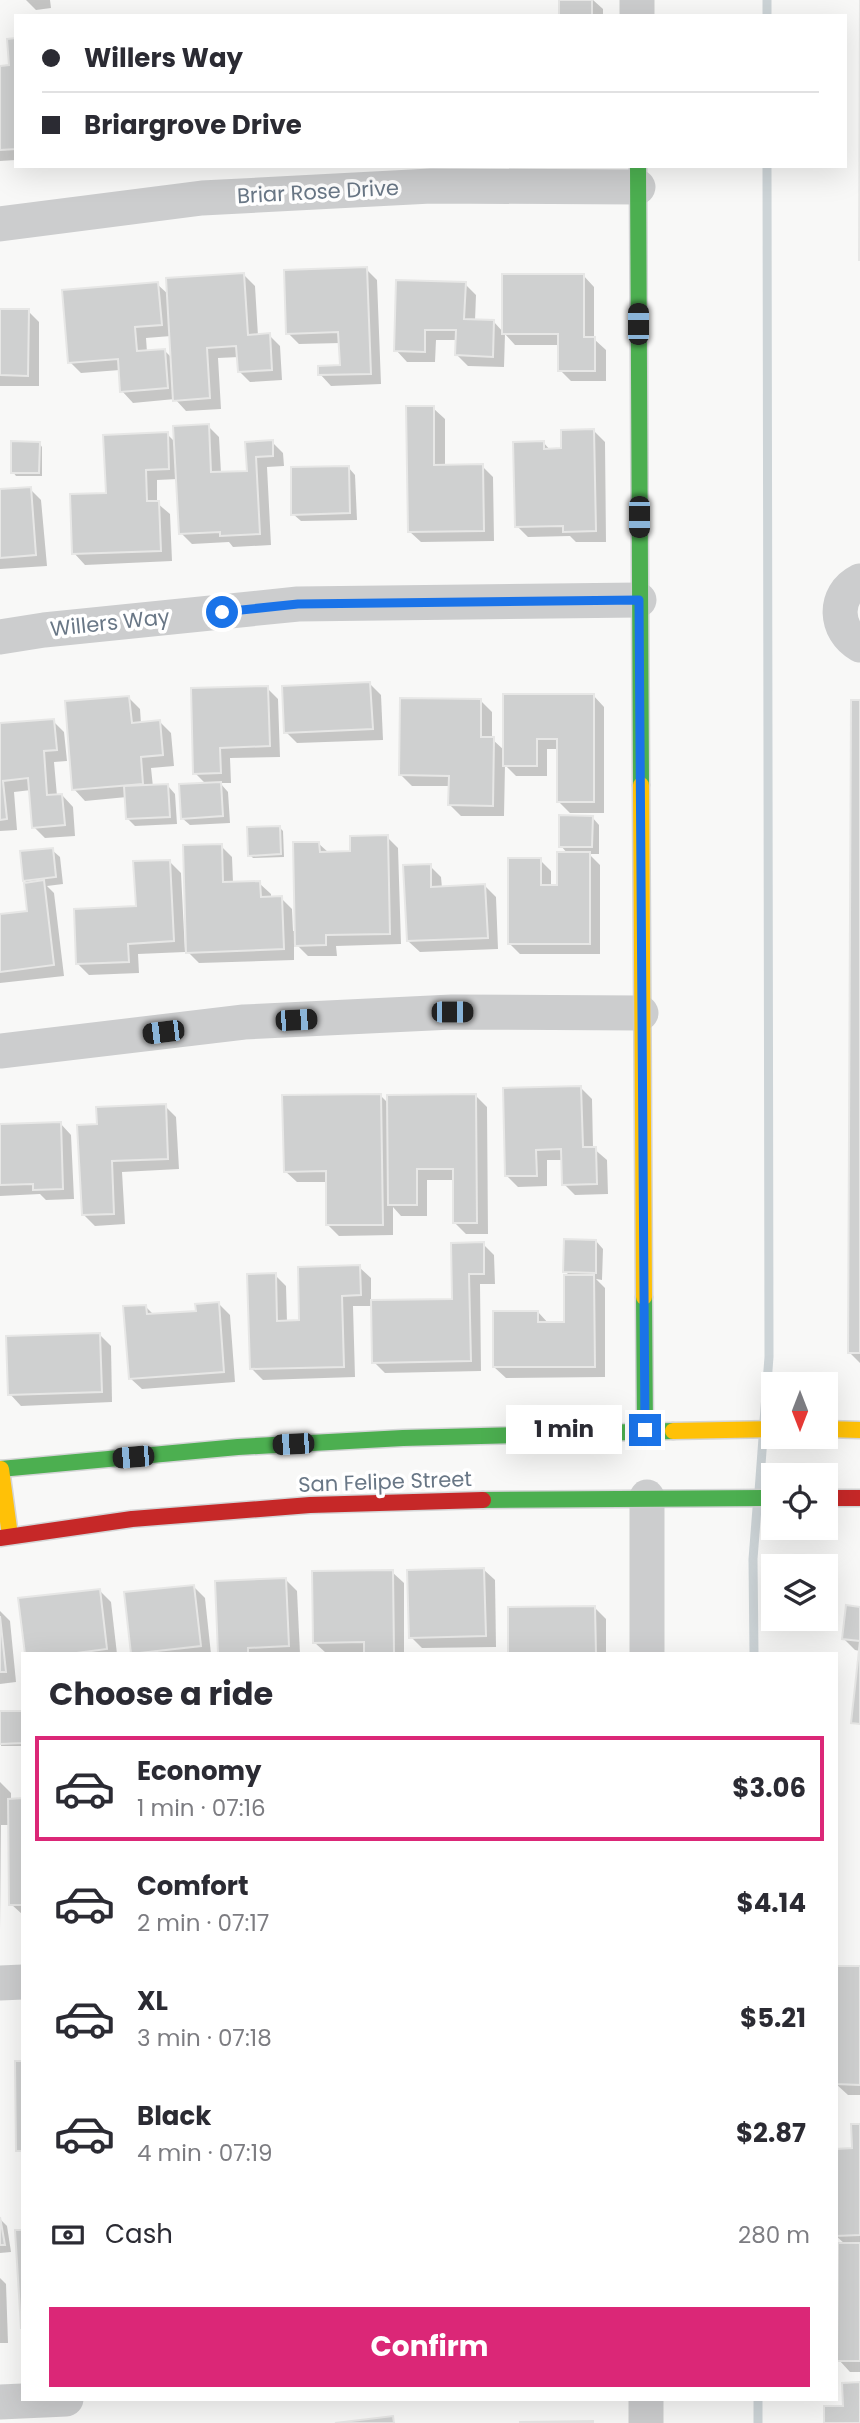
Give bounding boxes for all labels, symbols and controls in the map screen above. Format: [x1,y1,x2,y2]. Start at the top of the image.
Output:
text: Willers Way [84,40,243,76]
text: Briargrove Drive [84,107,302,143]
street label: Briar Rose Drive [236,173,400,210]
car [628,303,649,345]
car [629,496,650,538]
route start [206,596,238,628]
street label: Willers Way [49,602,171,643]
car [432,1002,474,1023]
car [275,1008,318,1032]
car [141,1019,186,1045]
north arrow [761,1372,838,1449]
map controls [761,1372,838,1631]
callout: 1 min [505,1406,620,1454]
text: 1 min [534,1413,594,1445]
route end [629,1414,661,1446]
car [272,1432,315,1456]
car [112,1445,155,1469]
button: locate [761,1463,838,1540]
street label: San Felipe Street [298,1464,472,1499]
button: layers [761,1554,838,1631]
text: Choose a ride [49,1671,273,1716]
text: Economy [137,1753,261,1789]
icon: car [53,1757,116,1820]
text: $3.06 [732,1770,806,1806]
text: 1 min · 07:16 [137,1792,266,1824]
text: Comfort [137,1868,249,1904]
icon: car [53,1872,116,1935]
text: $4.14 [737,1885,806,1921]
text: 2 min · 07:17 [137,1907,269,1939]
text: XL [137,1983,168,2019]
icon: car [53,1987,116,2050]
text: $5.21 [740,2000,806,2036]
text: 3 min · 07:18 [137,2022,272,2054]
text: Black [137,2098,211,2134]
icon: car [53,2102,116,2165]
text: $2.87 [736,2115,806,2151]
text: 4 min · 07:19 [137,2137,273,2169]
icon: cash [49,2216,87,2254]
text: Cash [105,2216,173,2252]
text: 280 m [738,2219,810,2251]
button: Confirm [49,2307,810,2387]

